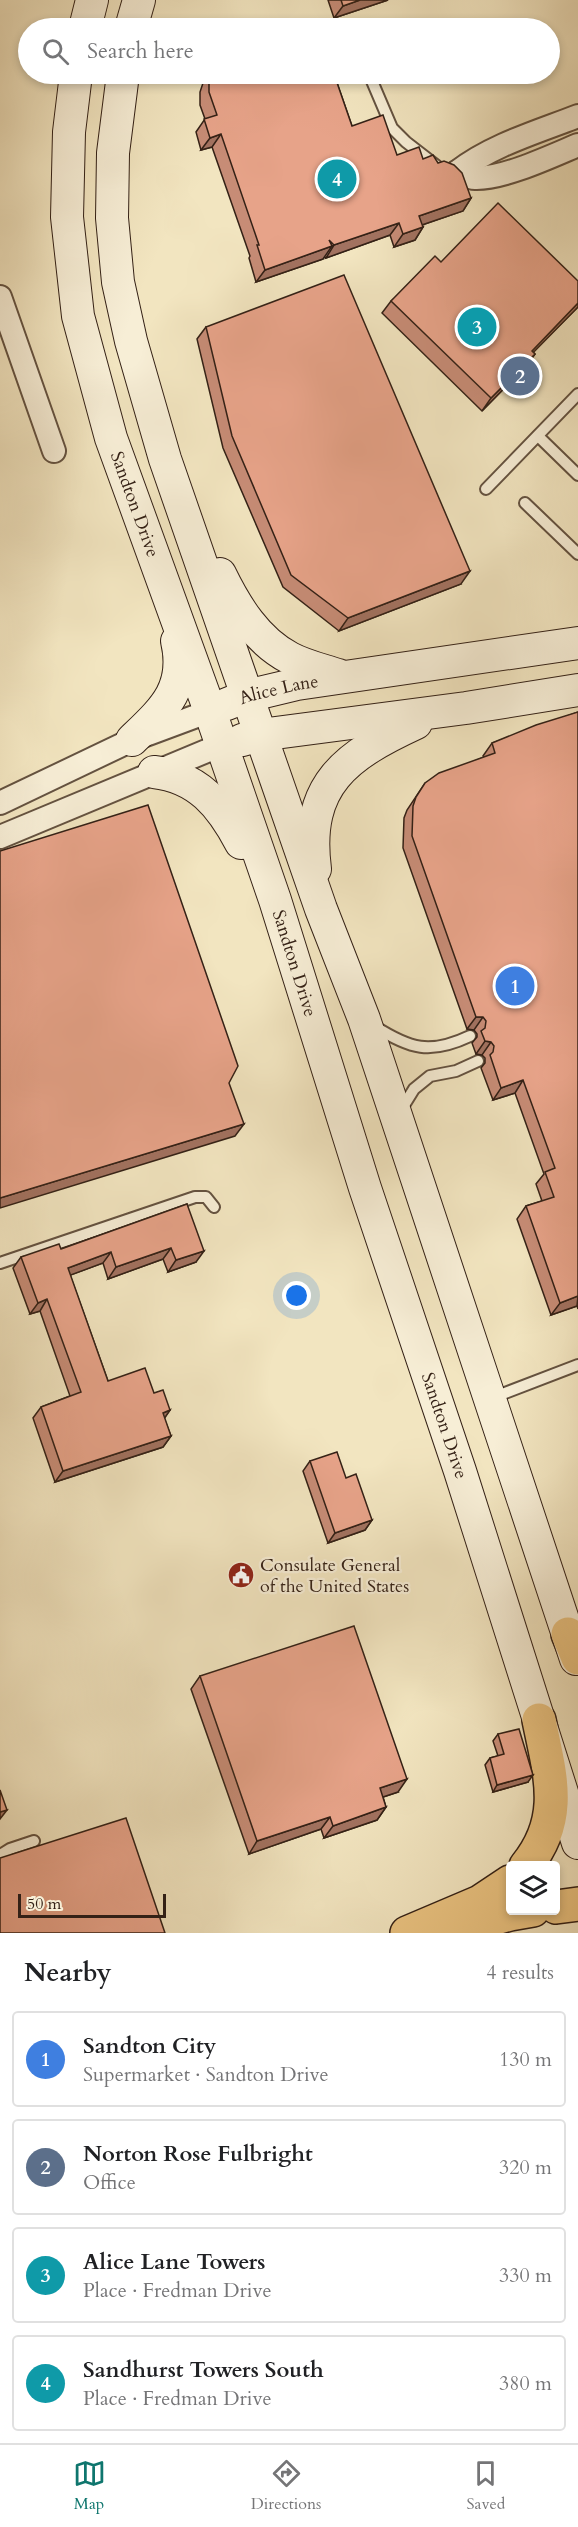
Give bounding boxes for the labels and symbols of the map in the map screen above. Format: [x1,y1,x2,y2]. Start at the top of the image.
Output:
pin: 4 [318,156,356,201]
pin: 3 [458,304,496,350]
pin: 2 [500,354,540,398]
street label: Sandton Drive [104,448,165,561]
street label: Alice Lane [235,669,320,711]
street label: Sandton Drive [266,907,323,1020]
pin: 1 [496,964,534,1008]
your location [282,1281,311,1310]
street label: Sandton Drive [415,1369,474,1482]
place label: Consulate General of the United States [260,1553,409,1599]
public building icon: Consulate General of the United States [226,1560,256,1590]
scale bar [18,1891,166,1918]

